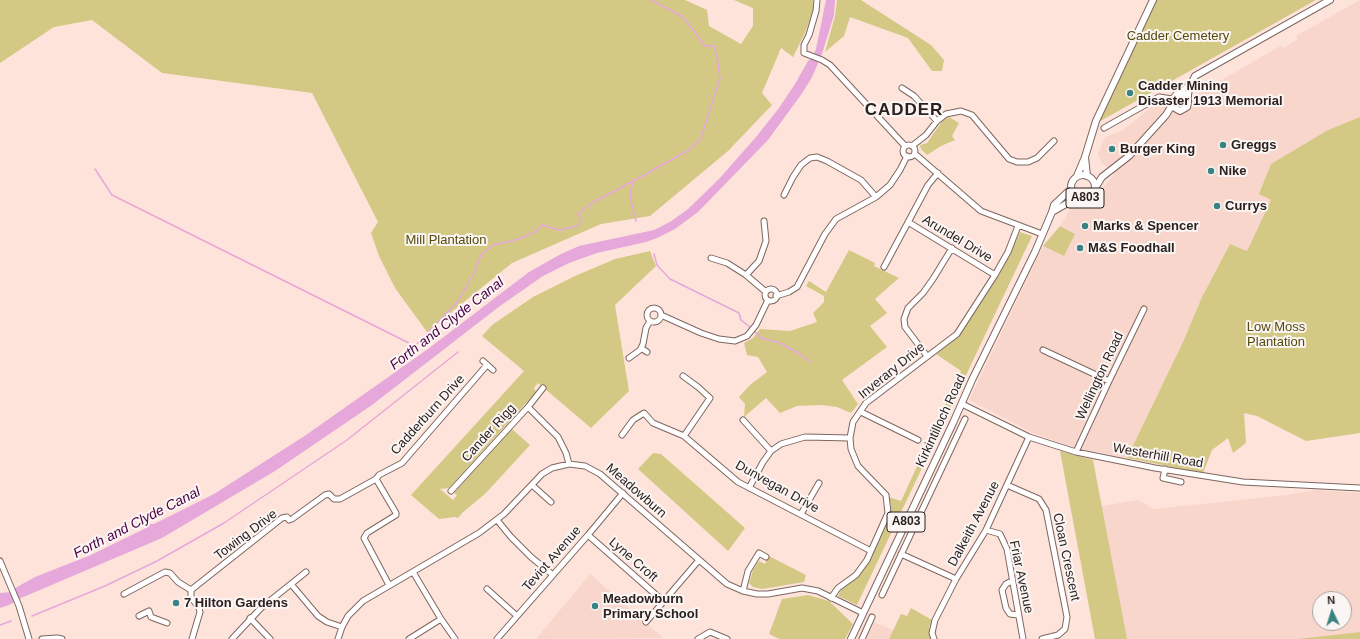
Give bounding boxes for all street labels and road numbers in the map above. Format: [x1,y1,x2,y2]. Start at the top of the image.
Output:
road number: A803 [1066,188,1104,208]
street label: Arundel Drive [919,212,995,266]
street label: Wellington Road [1073,330,1127,422]
street label: Inverary Drive [856,339,928,403]
street label: Cadderburn Drive [388,372,468,458]
street label: Kirkintilloch Road [913,372,969,470]
street label: Cander Rigg [459,401,519,465]
street label: Westerhill Road [1112,440,1204,472]
street label: Dunvegan Drive [732,458,822,516]
street label: Meadowburn [603,460,669,522]
street label: Dalkeith Avenue [945,479,1003,569]
street label: Towing Drive [212,506,280,564]
road number: A803 [887,512,925,532]
street label: Cloan Crescent [1049,512,1083,602]
street label: Teviot Avenue [519,523,585,595]
street label: Lyne Croft [605,535,661,585]
street label: Friar Avenue [1006,539,1036,615]

